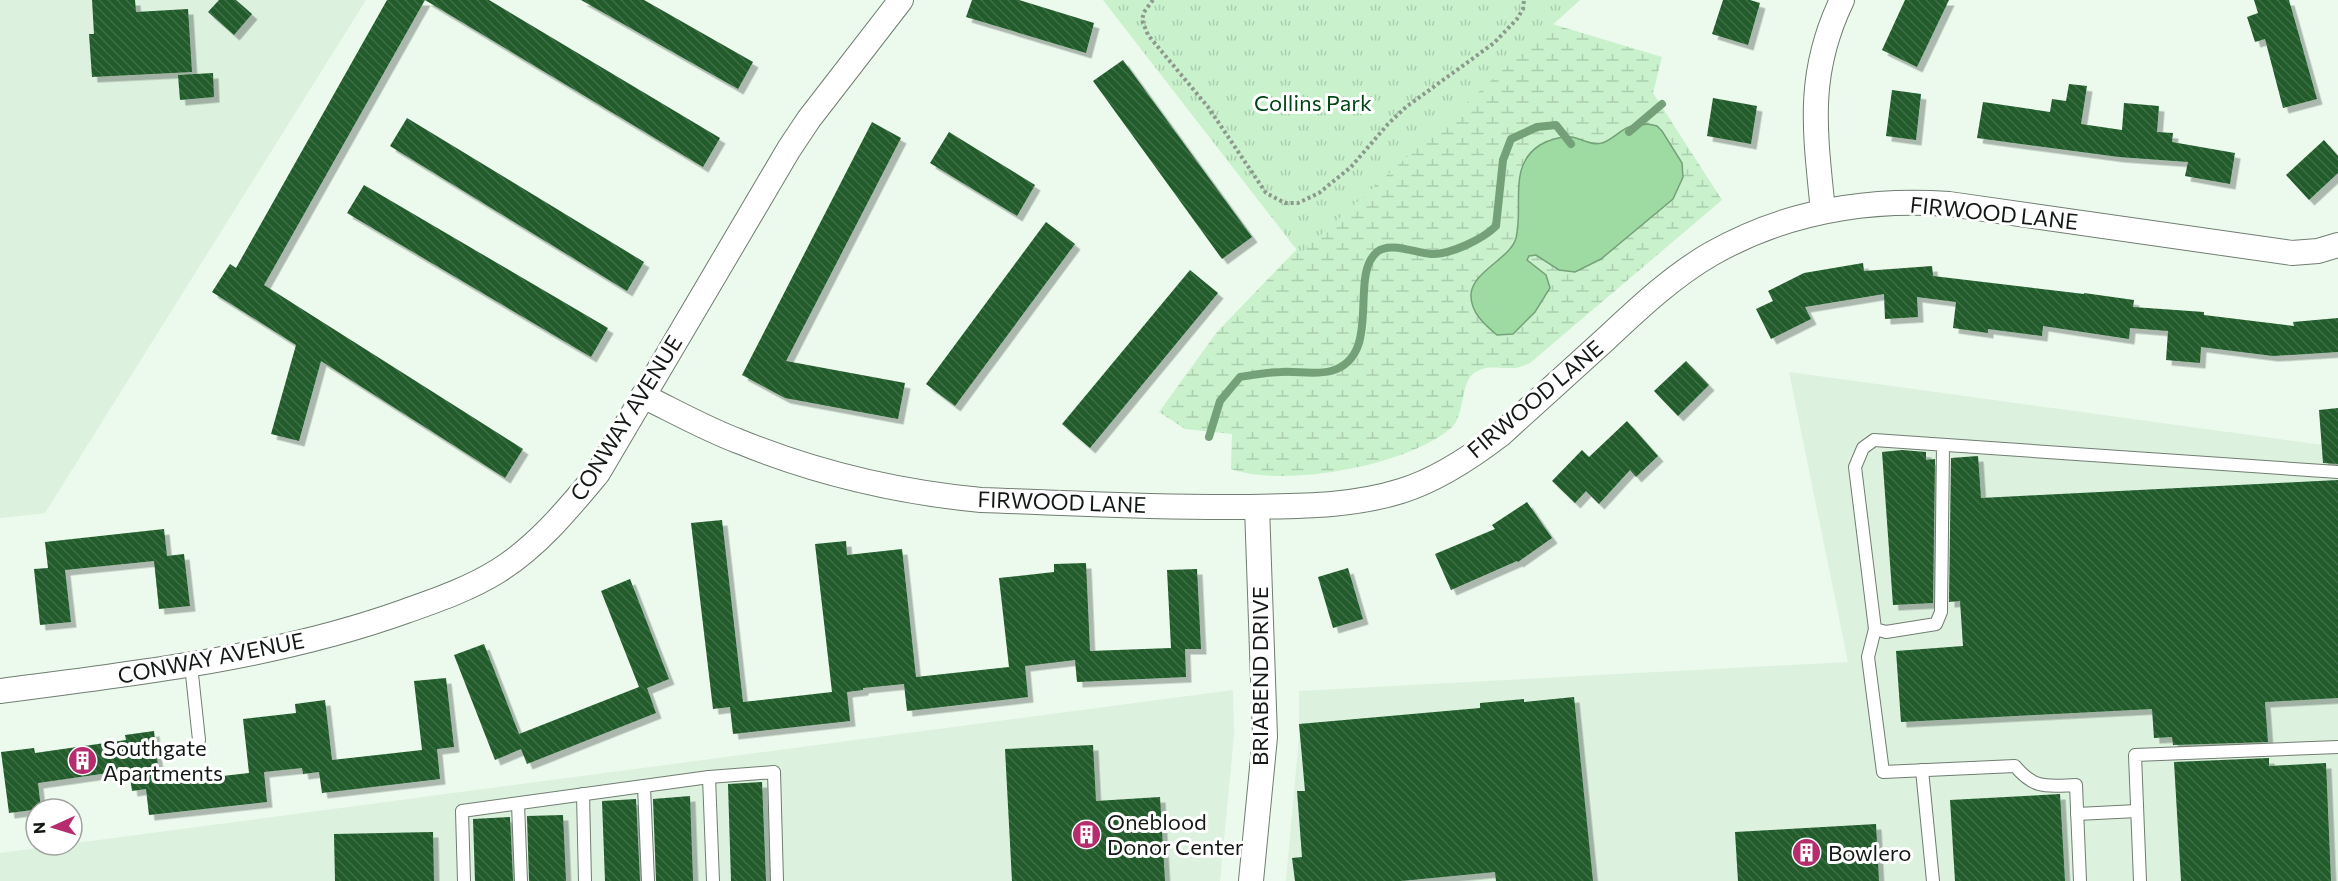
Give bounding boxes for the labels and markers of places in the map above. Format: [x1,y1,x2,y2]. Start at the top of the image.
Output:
place label: Southgate Apartments [103,734,223,786]
building icon: Southgate Apartments [66,745,98,777]
place label: Oneblood Donor Center [1107,808,1244,860]
building icon: Oneblood Donor Center [1070,819,1102,851]
building icon: Bowlero [1791,837,1823,869]
place label: Bowlero [1828,839,1911,866]

